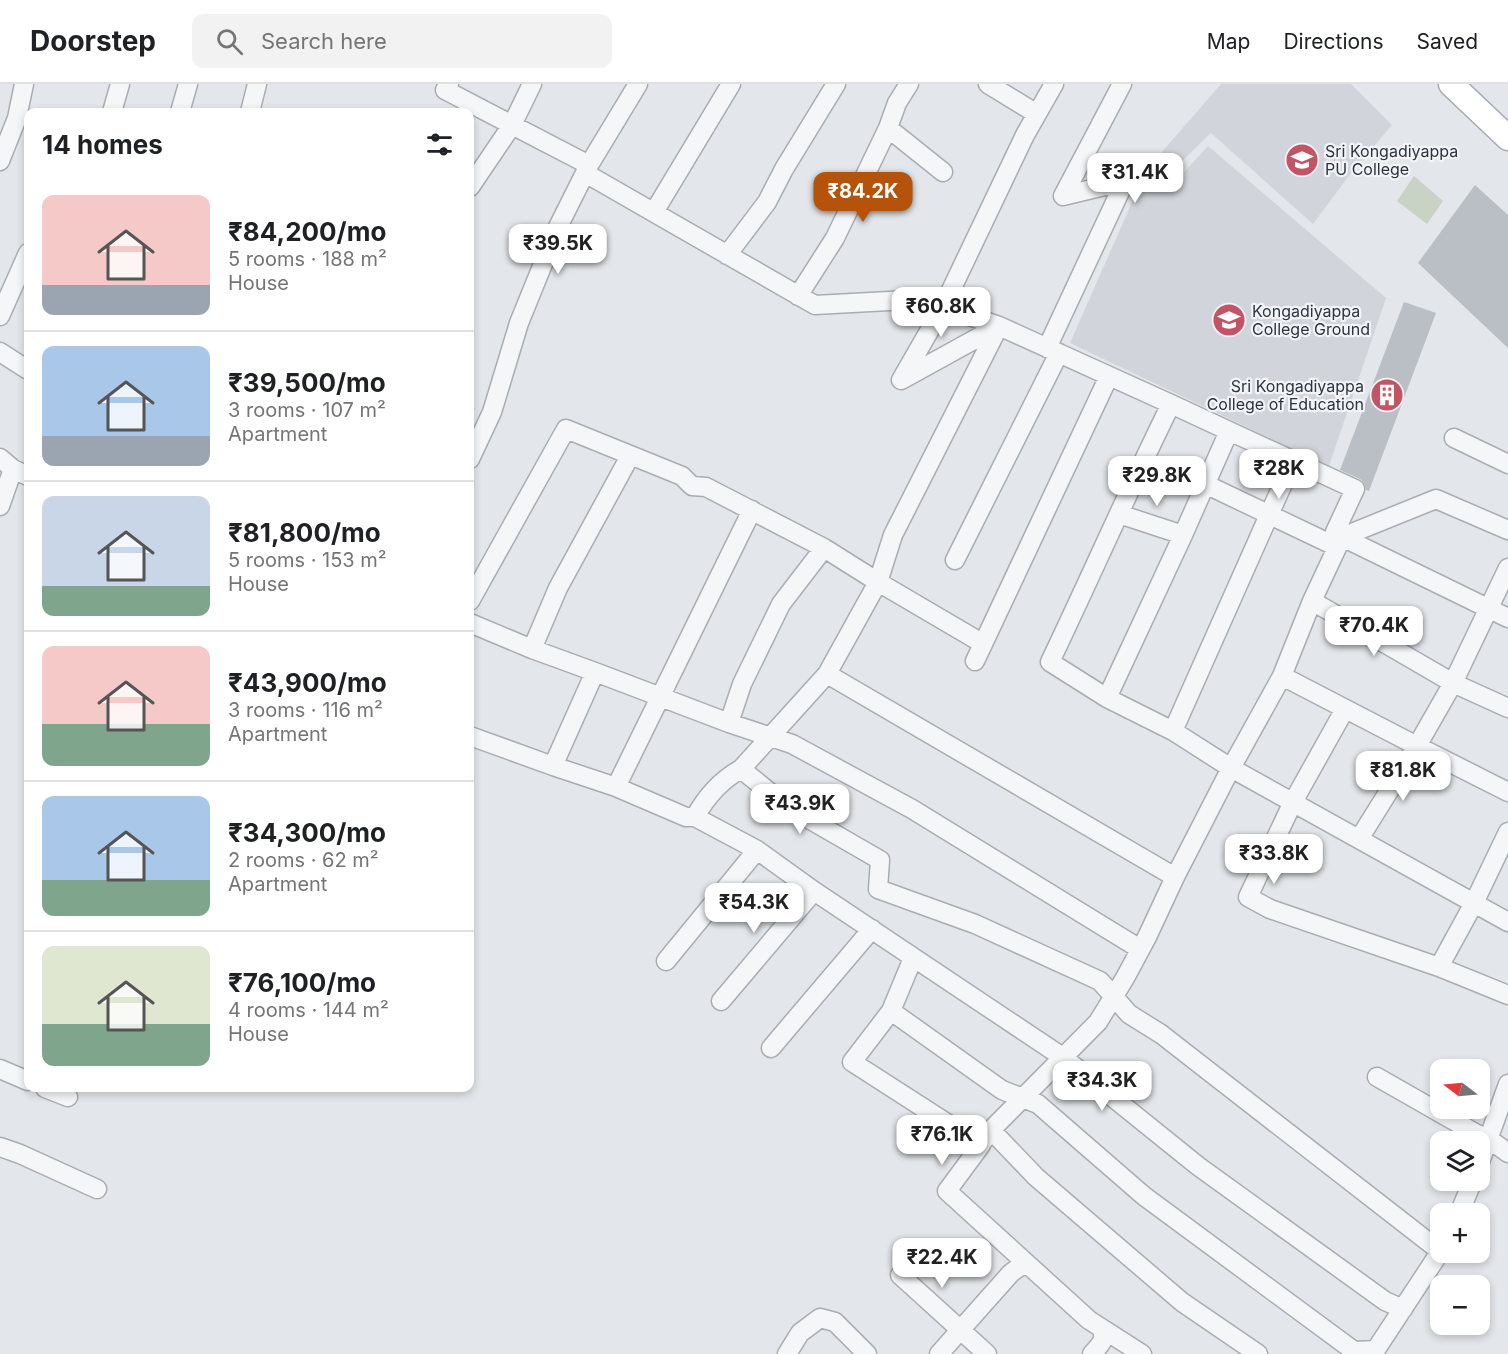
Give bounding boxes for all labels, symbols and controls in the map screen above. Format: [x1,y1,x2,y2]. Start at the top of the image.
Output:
search box [192,14,612,68]
text: Doorstep [30,24,156,58]
icon: search [213,25,246,58]
text: Search here [261,28,387,54]
text: Map [1207,29,1250,54]
text: Directions [1283,29,1384,54]
text: Saved [1417,29,1478,54]
icon: filters [423,128,456,161]
text: 14 homes [42,129,163,160]
place label: Sri Kongadiyappa PU College [1325,141,1458,179]
school or university icon: Sri Kongadiyappa PU College [1284,142,1320,178]
pin: ₹31.4K [1086,153,1184,204]
text: ₹31.4K [1101,160,1169,184]
pin: ₹84.2K [814,172,912,223]
text: ₹84.2K [828,179,898,203]
text: ₹84,200/mo [228,216,386,247]
icon: home [90,219,162,291]
pin: ₹39.5K [509,224,607,275]
text: ₹39.5K [523,231,593,255]
text: 5 rooms · 188 m² [228,247,387,271]
text: House [228,271,289,295]
pin: ₹60.8K [892,287,990,338]
text: ₹60.8K [906,294,976,318]
place label: Kongadiyappa College Ground [1252,301,1370,339]
school or university icon: Kongadiyappa College Ground [1211,302,1247,338]
text: ₹39,500/mo [228,367,386,398]
icon: home [90,370,162,442]
place label: Sri Kongadiyappa College of Education [1207,376,1364,414]
building icon: Sri Kongadiyappa College of Education [1369,377,1405,413]
text: 3 rooms · 107 m² [228,398,386,422]
text: Apartment [228,422,327,446]
pin: ₹28K [1243,449,1315,500]
pin: ₹29.8K [1108,456,1206,507]
text: ₹28K [1253,456,1305,480]
text: ₹29.8K [1122,463,1192,487]
text: ₹81,800/mo [228,517,381,548]
icon: home [90,520,162,592]
text: 5 rooms · 153 m² [228,548,387,572]
text: House [228,572,289,596]
pin: ₹70.4K [1325,606,1423,657]
text: ₹70.4K [1339,613,1409,637]
text: ₹43,900/mo [228,667,387,698]
icon: home [90,670,162,742]
text: 3 rooms · 116 m² [228,698,383,722]
text: Apartment [228,722,327,746]
pin: ₹81.8K [1354,751,1452,802]
text: ₹81.8K [1370,758,1436,782]
pin: ₹43.9K [751,784,849,835]
text: ₹43.9K [764,791,836,815]
text: ₹34,300/mo [228,817,386,848]
icon: home [90,820,162,892]
pin: ₹33.8K [1225,834,1323,885]
text: ₹33.8K [1239,841,1309,865]
text: 2 rooms · 62 m² [228,848,379,872]
text: Apartment [228,872,327,896]
pin: ₹54.3K [705,883,803,934]
text: ₹54.3K [719,890,789,914]
text: ₹76,100/mo [228,967,376,998]
icon: home [90,970,162,1042]
text: 4 rooms · 144 m² [228,998,389,1022]
text: House [228,1022,289,1046]
north arrow [1430,1059,1490,1119]
map controls [1430,1059,1490,1335]
pin: ₹34.3K [1053,1061,1151,1112]
text: ₹34.3K [1067,1068,1137,1092]
pin: ₹76.1K [893,1115,991,1166]
text: ₹76.1K [910,1122,974,1146]
button: layers [1430,1131,1490,1191]
button: + [1430,1203,1490,1263]
pin: ₹22.4K [893,1238,991,1289]
text: ₹22.4K [906,1245,978,1269]
button: − [1430,1275,1490,1335]

